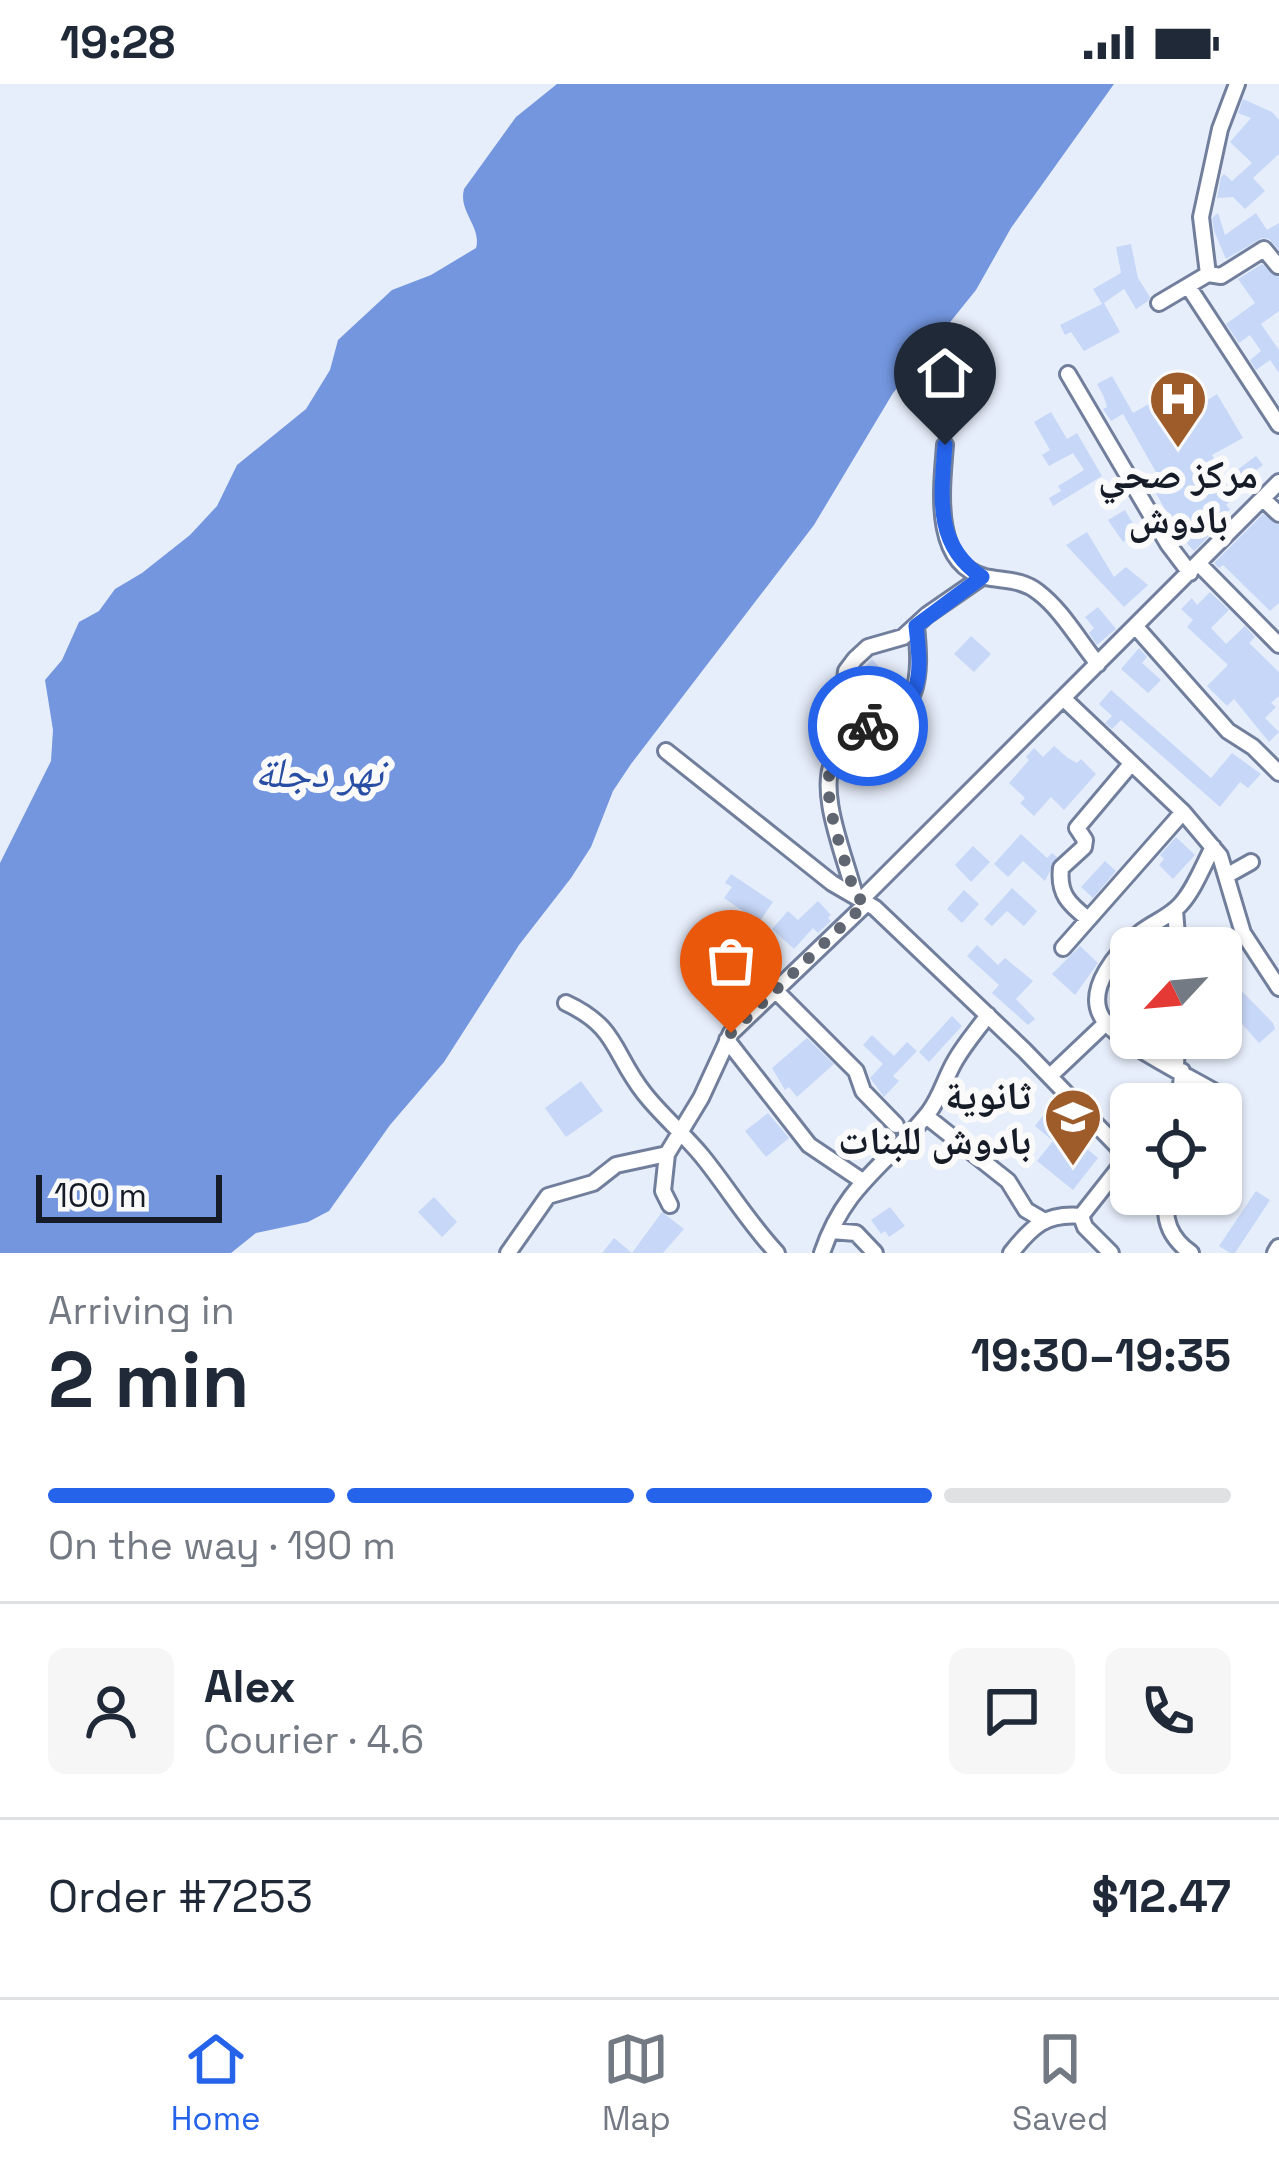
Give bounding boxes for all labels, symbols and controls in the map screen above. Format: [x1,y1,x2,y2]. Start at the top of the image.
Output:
text: 19:28 [60,14,175,71]
pin [894,322,996,445]
icon: home [912,340,978,406]
hospital icon: مركز صحي بادوش [1147,368,1209,450]
place label: مركز صحي بادوش [1098,450,1258,544]
courier [808,666,928,786]
icon: bike [835,693,901,759]
water label: نهر دجلة [255,746,390,799]
pin [680,910,782,1033]
north arrow [1110,927,1242,1059]
map controls [1110,927,1242,1215]
icon: bag [698,928,764,994]
place label: ثانوية بادوش للبنات [838,1071,1032,1165]
button: locate [1110,1083,1242,1215]
school or university icon: ثانوية بادوش للبنات [1042,1086,1104,1168]
scale bar [36,1169,222,1222]
text: 100 m [54,1175,147,1217]
text: Arriving in [48,1286,235,1335]
text: 19:30–19:35 [971,1327,1231,1384]
text: 2 min [48,1330,250,1430]
text: On the way · 190 m [48,1521,396,1570]
button: person [48,1648,174,1774]
button: chat [949,1648,1075,1774]
button: phone [1105,1648,1231,1774]
text: Alex [204,1658,296,1715]
text: Courier · 4.6 [204,1715,424,1764]
text: Order #7253 [48,1868,313,1925]
text: $12.47 [1092,1868,1231,1925]
tab: Home [171,2026,261,2140]
tab: Map [602,2026,671,2140]
tab: Saved [1012,2026,1108,2140]

